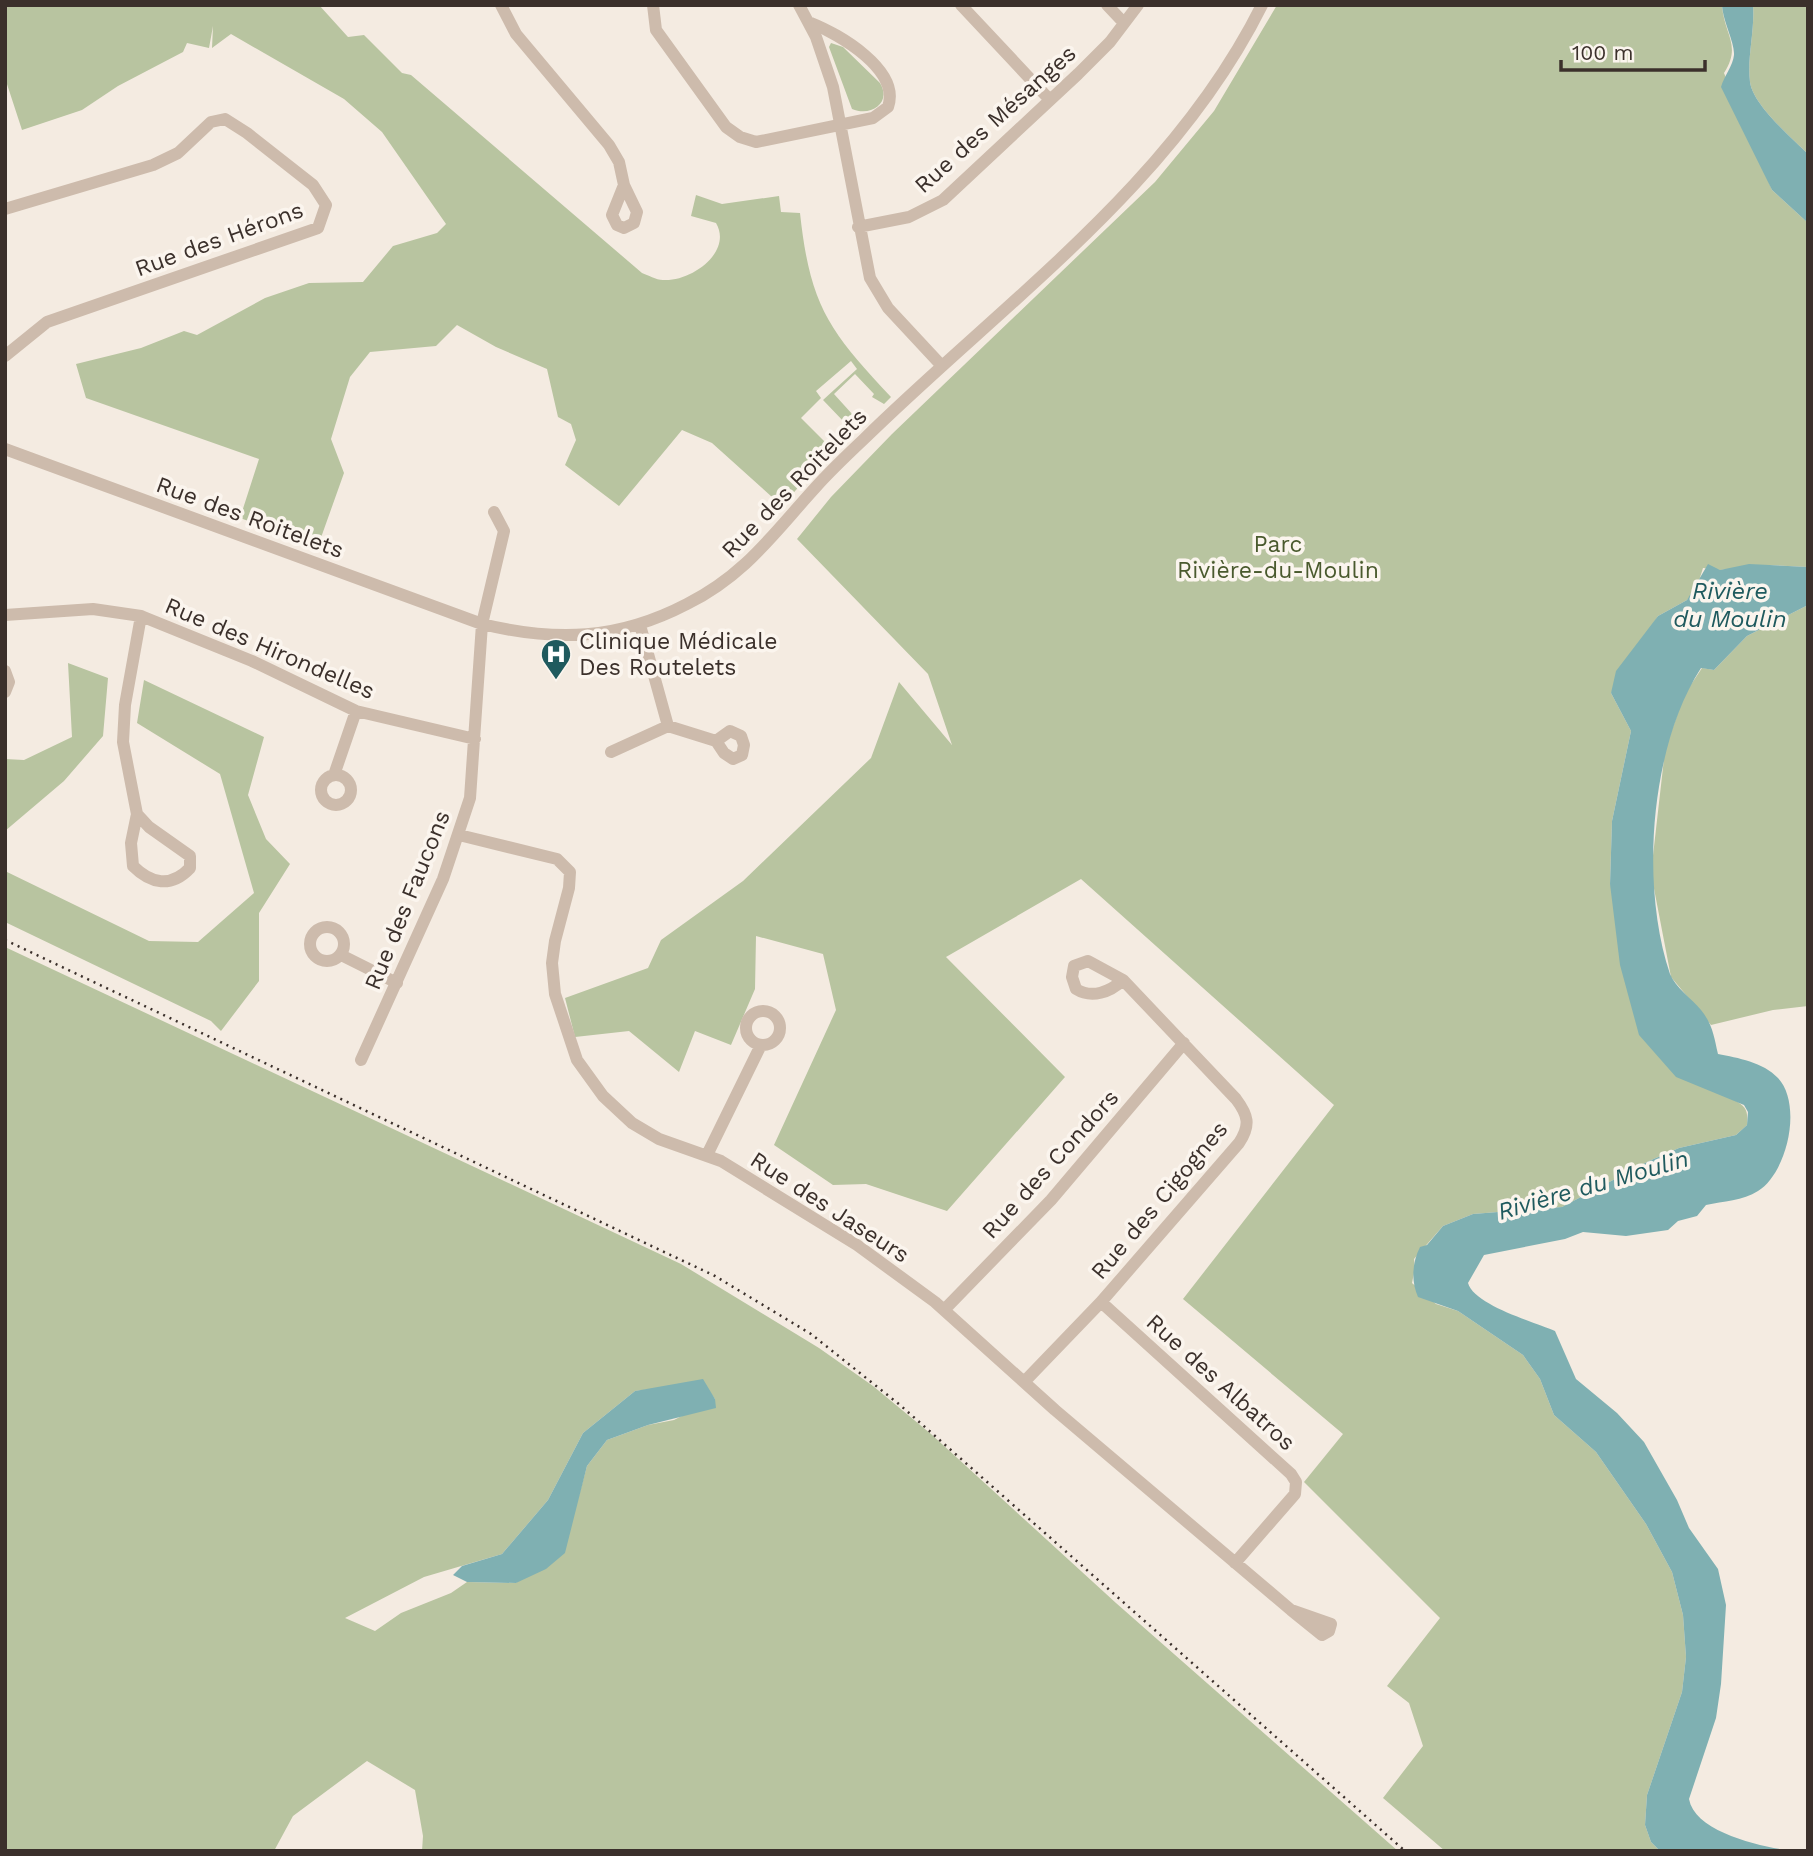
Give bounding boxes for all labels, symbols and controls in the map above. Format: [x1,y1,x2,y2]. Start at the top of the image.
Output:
scale bar [1561,28,1704,72]
street label: Rue des Mésanges [909,40,1082,199]
text: 100 m [1572,40,1634,65]
street label: Rue des Hérons [131,196,307,282]
street label: Rue des Roitelets [716,403,873,564]
street label: Rue des Roitelets [152,471,347,564]
park label: Parc Rivière-du-Moulin [1177,531,1379,584]
water label: Rivière du Moulin [1673,577,1787,633]
street label: Rue des Hirondelles [161,592,379,705]
place label: Clinique Médicale Des Routelets [579,628,778,681]
hospital icon: Clinique Médicale Des Routelets [539,637,573,681]
street label: Rue des Faucons [359,807,456,994]
street label: Rue des Condors [976,1084,1124,1244]
street label: Rue des Cigognes [1085,1116,1233,1285]
water label: Rivière du Moulin [1494,1144,1692,1226]
street label: Rue des Jaseurs [745,1146,914,1269]
street label: Rue des Albatros [1141,1308,1301,1456]

